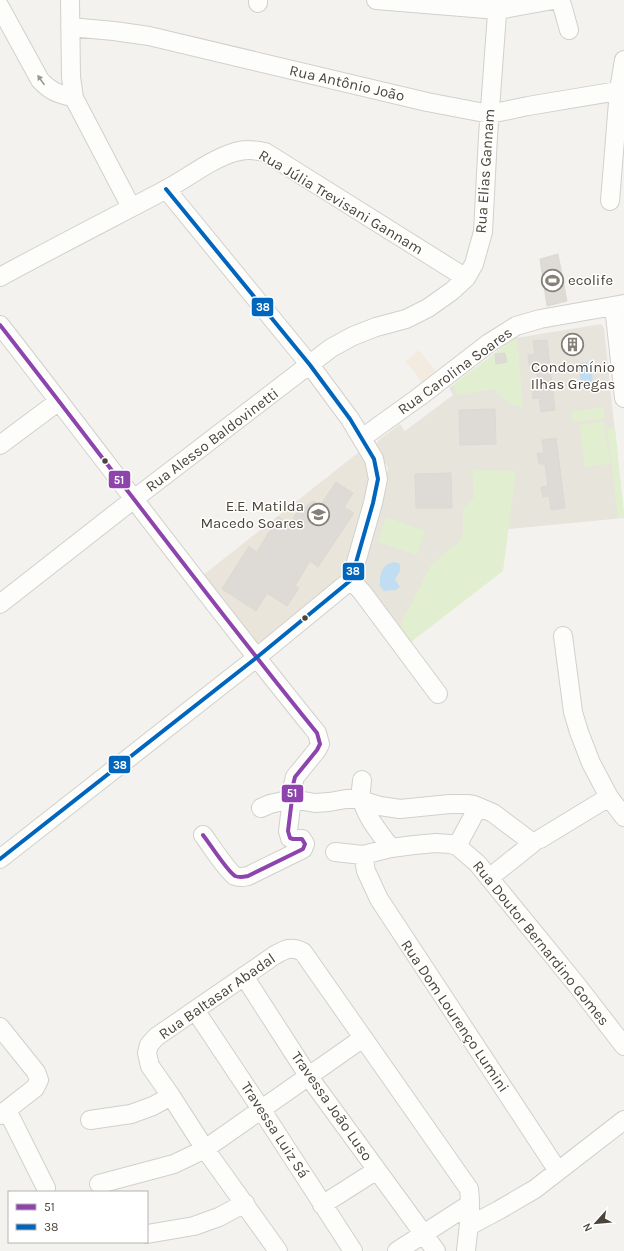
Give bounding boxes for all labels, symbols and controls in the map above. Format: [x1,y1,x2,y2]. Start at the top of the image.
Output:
street label: Rua Antônio João [288,61,406,105]
one-way arrow [37,74,45,85]
street label: Rua Elias Gannam [472,108,498,234]
street label: Rua Júlia Trevisani Gannam [255,146,427,258]
sports icon: ecolife [540,267,566,293]
place label: ecolife [568,271,613,289]
line badge: 38 [251,297,274,317]
text: 38 [256,301,270,314]
street label: Rua Carolina Soares [394,323,516,419]
building icon: Condomínio Ilhas Gregas [560,331,586,357]
place label: Condomínio Ilhas Gregas [531,358,615,393]
street label: Rua Alesso Baldovinetti [142,384,282,496]
unlabelled marker [100,456,110,466]
line badge: 51 [108,470,131,489]
text: 51 [114,474,124,487]
place label: E.E. Matilda Macedo Soares [200,497,304,532]
school or university icon: E.E. Matilda Macedo Soares [306,502,332,528]
line badge: 38 [342,562,365,581]
text: 38 [346,565,360,578]
unlabelled marker [300,613,310,623]
line badge: 38 [108,755,131,774]
text: 38 [113,759,127,772]
line badge: 51 [281,784,304,803]
text: 51 [287,787,297,800]
street label: Rua Doutor Bernardino Gomes [469,857,613,1029]
street label: Rua Dom Lourenço Lumini [397,936,513,1096]
street label: Rua Baltasar Abadal [155,949,279,1043]
street label: Travessa João Luso [288,1048,376,1164]
street label: Travessa Luiz Sá [237,1078,313,1182]
legend [8,1191,148,1243]
text: 51 [44,1200,55,1214]
north arrow [576,1203,616,1243]
text: 38 [44,1220,58,1234]
text: N [580,1221,595,1234]

